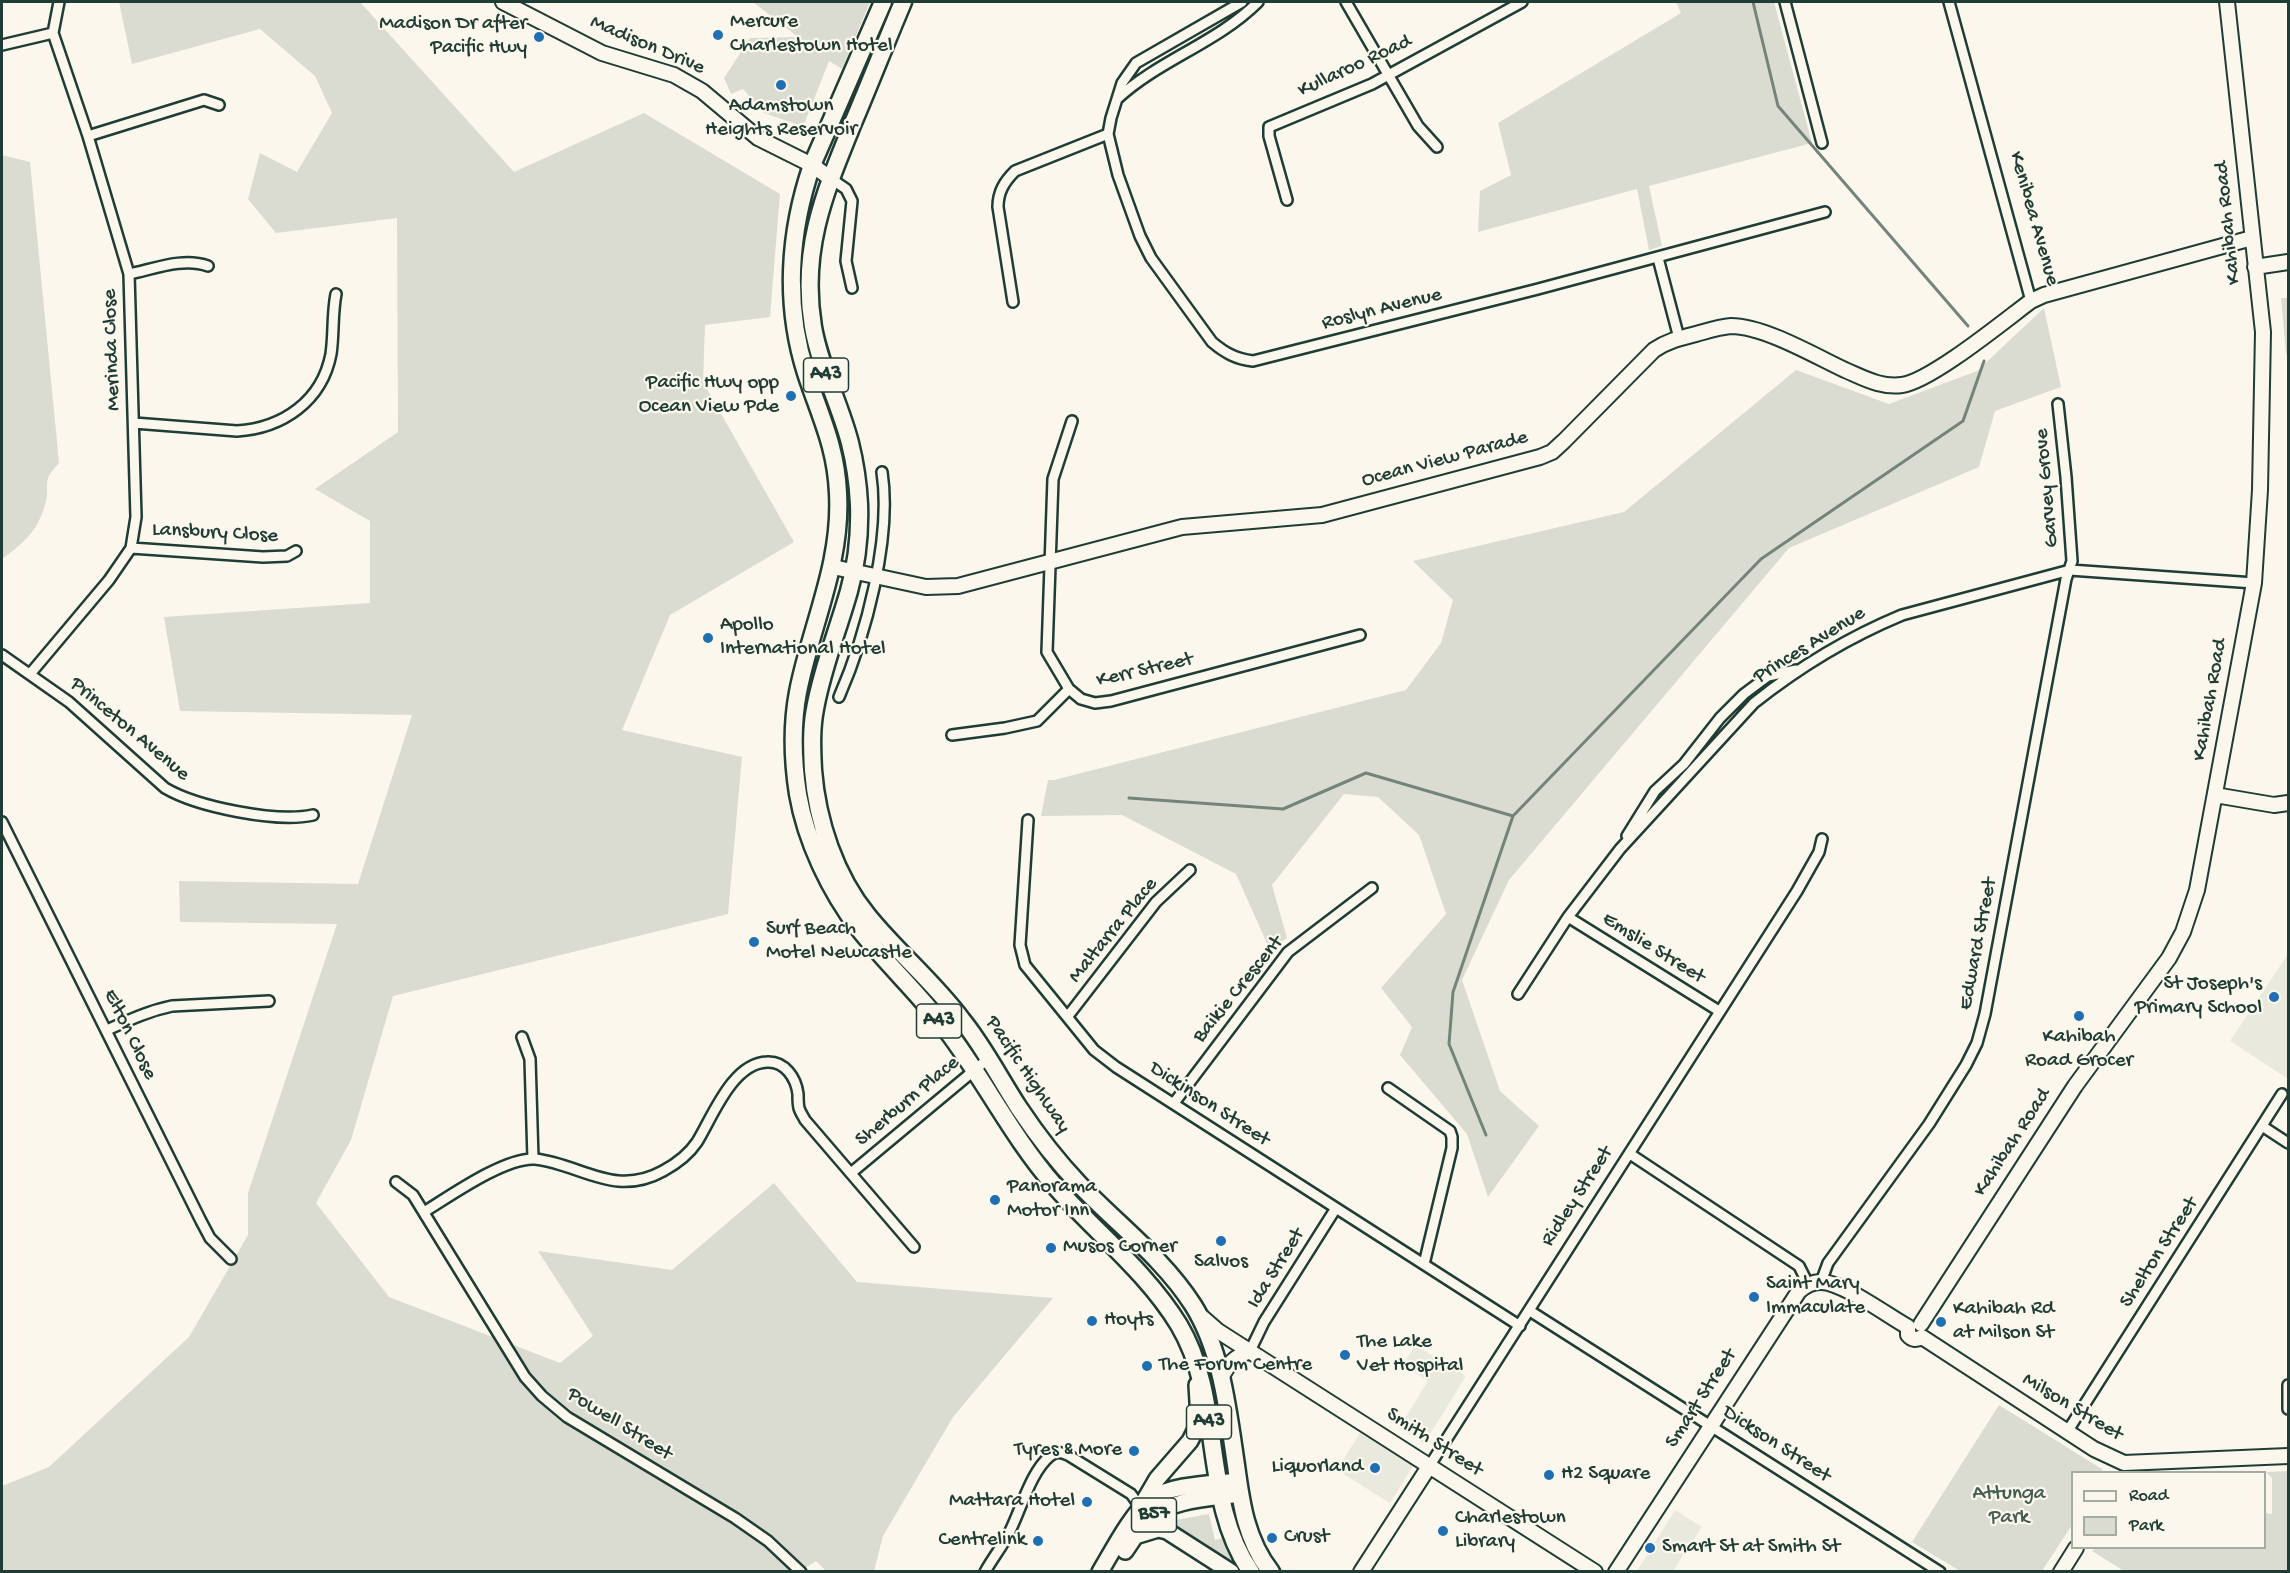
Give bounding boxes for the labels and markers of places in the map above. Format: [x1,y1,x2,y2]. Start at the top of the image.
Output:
place label: Mercure Charlestown Hotel [730,10,893,60]
place label: Madison Dr after Pacific Hwy [379,12,527,62]
marker: Mercure Charlestown Hotel [711,28,725,42]
marker: Madison Dr after Pacific Hwy [532,30,546,44]
marker: Adamstown Heights Reservoir [774,78,788,92]
place label: Adamstown Heights Reservoir [705,94,857,144]
place label: Pacific Hwy opp Ocean View Pde [639,371,779,421]
marker: Pacific Hwy opp Ocean View Pde [784,389,798,403]
place label: Apollo International Hotel [720,613,886,663]
marker: Apollo International Hotel [701,631,715,645]
place label: Surf Beach Motel Newcastle [766,917,912,967]
marker: Surf Beach Motel Newcastle [747,935,761,949]
place label: St Joseph's Primary School [2135,972,2262,1022]
marker: St Joseph's Primary School [2267,990,2281,1004]
marker: Kahibah Road Grocer [2072,1009,2086,1023]
place label: Kahibah Road Grocer [2025,1025,2133,1075]
place label: Panorama Motor Inn [1007,1175,1097,1225]
marker: Panorama Motor Inn [988,1193,1002,1207]
marker: Salvos [1214,1234,1228,1248]
place label: Musos Corner [1063,1235,1177,1261]
marker: Musos Corner [1044,1241,1058,1255]
place label: Salvos [1194,1250,1248,1276]
place label: Saint Mary Immaculate [1766,1272,1865,1322]
marker: Saint Mary Immaculate [1747,1290,1761,1304]
place label: Kahibah Rd at Milson St [1953,1297,2054,1347]
place label: Hoyts [1104,1308,1154,1334]
marker: Hoyts [1085,1314,1099,1328]
marker: Kahibah Rd at Milson St [1934,1315,1948,1329]
place label: The Lake Vet Hospital [1357,1330,1463,1380]
marker: The Lake Vet Hospital [1338,1348,1352,1362]
place label: The Forum Centre [1159,1353,1312,1379]
marker: The Forum Centre [1140,1359,1154,1373]
place label: Tyres & More [1014,1438,1122,1464]
marker: Tyres & More [1127,1444,1141,1458]
place label: Liquorland [1271,1455,1363,1481]
marker: Liquorland [1368,1461,1382,1475]
place label: H2 Square [1561,1462,1650,1488]
marker: H2 Square [1542,1468,1556,1482]
place label: Mattara Hotel [949,1489,1075,1515]
marker: Mattara Hotel [1080,1495,1094,1509]
place label: Charlestown Library [1455,1506,1566,1556]
marker: Charlestown Library [1436,1524,1450,1538]
place label: Crust [1284,1525,1329,1551]
place label: Centrelink [938,1528,1026,1554]
marker: Crust [1265,1531,1279,1545]
marker: Centrelink [1031,1534,1045,1548]
place label: Smart St at Smith St [1662,1535,1840,1561]
marker: Smart St at Smith St [1643,1541,1657,1555]

